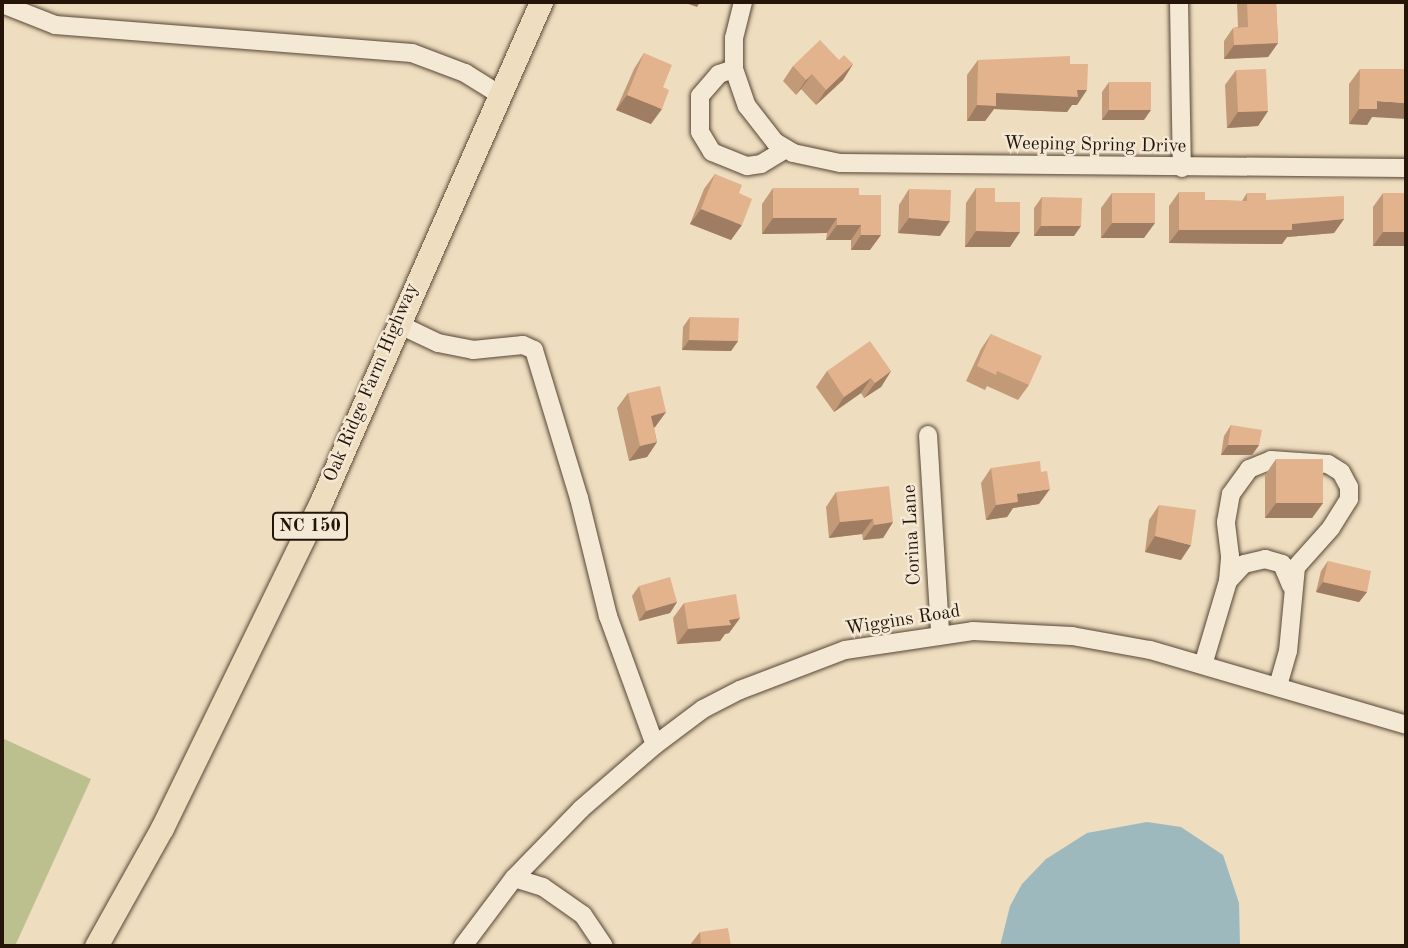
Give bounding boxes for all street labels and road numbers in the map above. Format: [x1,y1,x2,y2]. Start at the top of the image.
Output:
street label: Weeping Spring Drive [1003,133,1187,159]
street label: Oak Ridge Farm Highway [320,280,424,486]
street label: Corina Lane [899,484,927,586]
road number: NC 150 [272,512,348,540]
street label: Wiggins Road [844,601,962,641]

